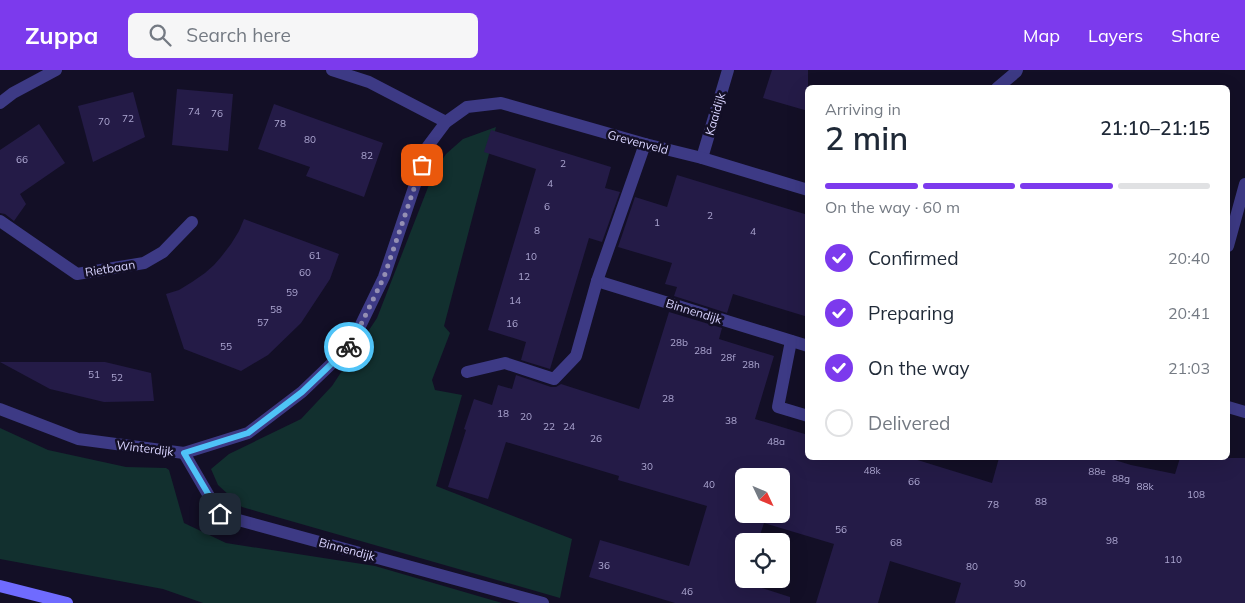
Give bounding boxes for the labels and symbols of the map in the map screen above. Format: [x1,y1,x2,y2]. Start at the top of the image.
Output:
street label: Kaaidijk [702,90,728,137]
house number: 74 [188,105,200,118]
house number: 76 [211,107,223,120]
house number: 72 [122,112,134,125]
house number: 70 [98,115,110,128]
house number: 78 [274,117,286,130]
street label: Grevenveld [606,127,670,157]
house number: 80 [304,133,316,146]
pin [401,144,443,186]
house number: 82 [361,149,373,162]
house number: 66 [16,153,28,166]
house number: 2 [560,157,566,170]
house number: 4 [547,177,553,190]
house number: 6 [544,200,550,213]
house number: 2 [707,209,713,222]
house number: 1 [654,216,660,229]
house number: 8 [534,224,540,237]
house number: 4 [750,225,756,238]
house number: 61 [309,249,321,262]
house number: 10 [525,250,537,263]
street label: Rietbaan [84,257,136,279]
house number: 60 [299,266,311,279]
house number: 12 [518,270,530,283]
house number: 59 [286,286,298,299]
house number: 14 [509,294,521,307]
street label: Binnendijk [664,295,725,327]
house number: 58 [270,303,282,316]
house number: 57 [257,316,269,329]
house number: 16 [506,317,518,330]
courier [324,322,374,372]
house number: 28b [670,336,688,349]
house number: 55 [220,340,232,353]
house number: 28d [694,344,712,357]
house number: 28f [720,351,736,364]
house number: 28h [742,358,760,371]
house number: 51 [88,368,100,381]
house number: 52 [111,371,123,384]
house number: 28 [662,392,674,405]
house number: 18 [497,407,509,420]
house number: 20 [520,410,532,423]
house number: 38 [725,414,737,427]
house number: 22 [543,420,555,433]
house number: 24 [563,420,575,433]
house number: 26 [590,432,602,445]
house number: 48a [767,435,785,448]
street label: Winterdijk [116,437,175,459]
house number: 30 [641,460,653,473]
house number: 48k [863,464,881,477]
house number: 88e [1088,465,1106,478]
north arrow [735,468,790,522]
house number: 88g [1112,472,1130,485]
house number: 66 [908,475,920,488]
house number: 40 [703,478,715,491]
house number: 88k [1136,480,1154,493]
house number: 108 [1187,488,1205,501]
pin [199,493,241,535]
house number: 88 [1035,495,1047,508]
house number: 78 [987,498,999,511]
house number: 56 [835,523,847,536]
street label: Binnendijk [317,534,378,564]
house number: 98 [1106,534,1118,547]
house number: 68 [890,536,902,549]
house number: 110 [1164,553,1182,566]
house number: 36 [598,559,610,572]
house number: 80 [966,560,978,573]
house number: 90 [1014,577,1026,590]
house number: 46 [681,585,693,598]

